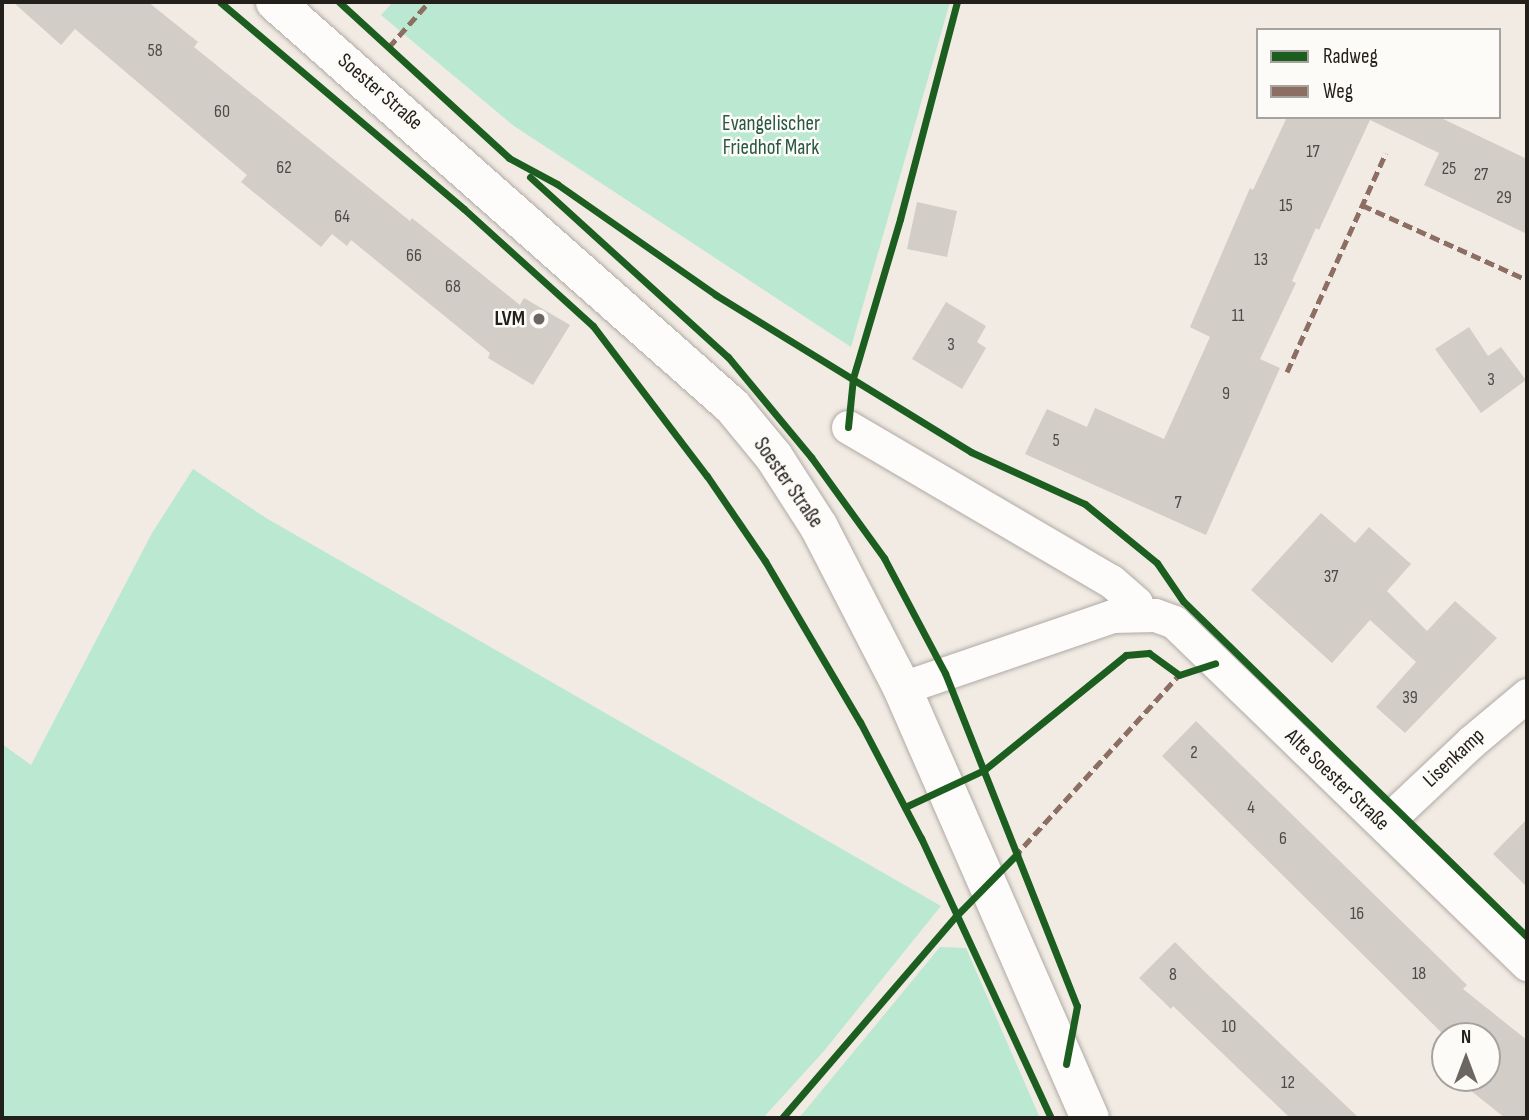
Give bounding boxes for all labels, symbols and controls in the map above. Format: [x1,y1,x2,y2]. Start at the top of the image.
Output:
legend [1256,28,1501,119]
house number: 58 [147,40,163,62]
text: Radweg [1323,44,1378,69]
street label: Soester Straße [332,48,428,136]
text: Weg [1323,79,1353,104]
house number: 60 [214,101,230,123]
park label: Evangelischer Friedhof Mark [722,111,820,161]
house number: 17 [1306,141,1320,163]
house number: 62 [276,157,292,179]
house number: 25 [1442,158,1456,180]
house number: 27 [1474,164,1488,186]
house number: 29 [1496,187,1512,209]
house number: 15 [1279,195,1293,217]
house number: 64 [334,206,350,228]
house number: 66 [406,245,422,267]
house number: 13 [1254,249,1268,271]
house number: 68 [445,276,461,298]
house number: 11 [1232,305,1244,327]
place label: LVM [494,306,525,332]
marker: LVM [531,311,547,327]
house number: 3 [947,334,955,356]
house number: 3 [1487,369,1495,391]
house number: 9 [1222,383,1230,405]
house number: 5 [1052,430,1060,452]
street label: Soester Straße [748,433,828,533]
house number: 7 [1174,492,1182,514]
house number: 37 [1324,566,1338,588]
house number: 39 [1402,687,1418,709]
street label: Lisenkamp [1418,723,1490,793]
street label: Alte Soester Straße [1280,724,1394,836]
house number: 2 [1190,742,1198,764]
house number: 4 [1247,797,1255,819]
house number: 6 [1279,828,1287,850]
house number: 16 [1350,903,1364,925]
house number: 18 [1412,963,1426,985]
house number: 8 [1169,964,1177,986]
house number: 10 [1222,1016,1236,1038]
north arrow [1431,1022,1501,1092]
text: N [1461,1026,1471,1049]
house number: 12 [1281,1072,1295,1094]

